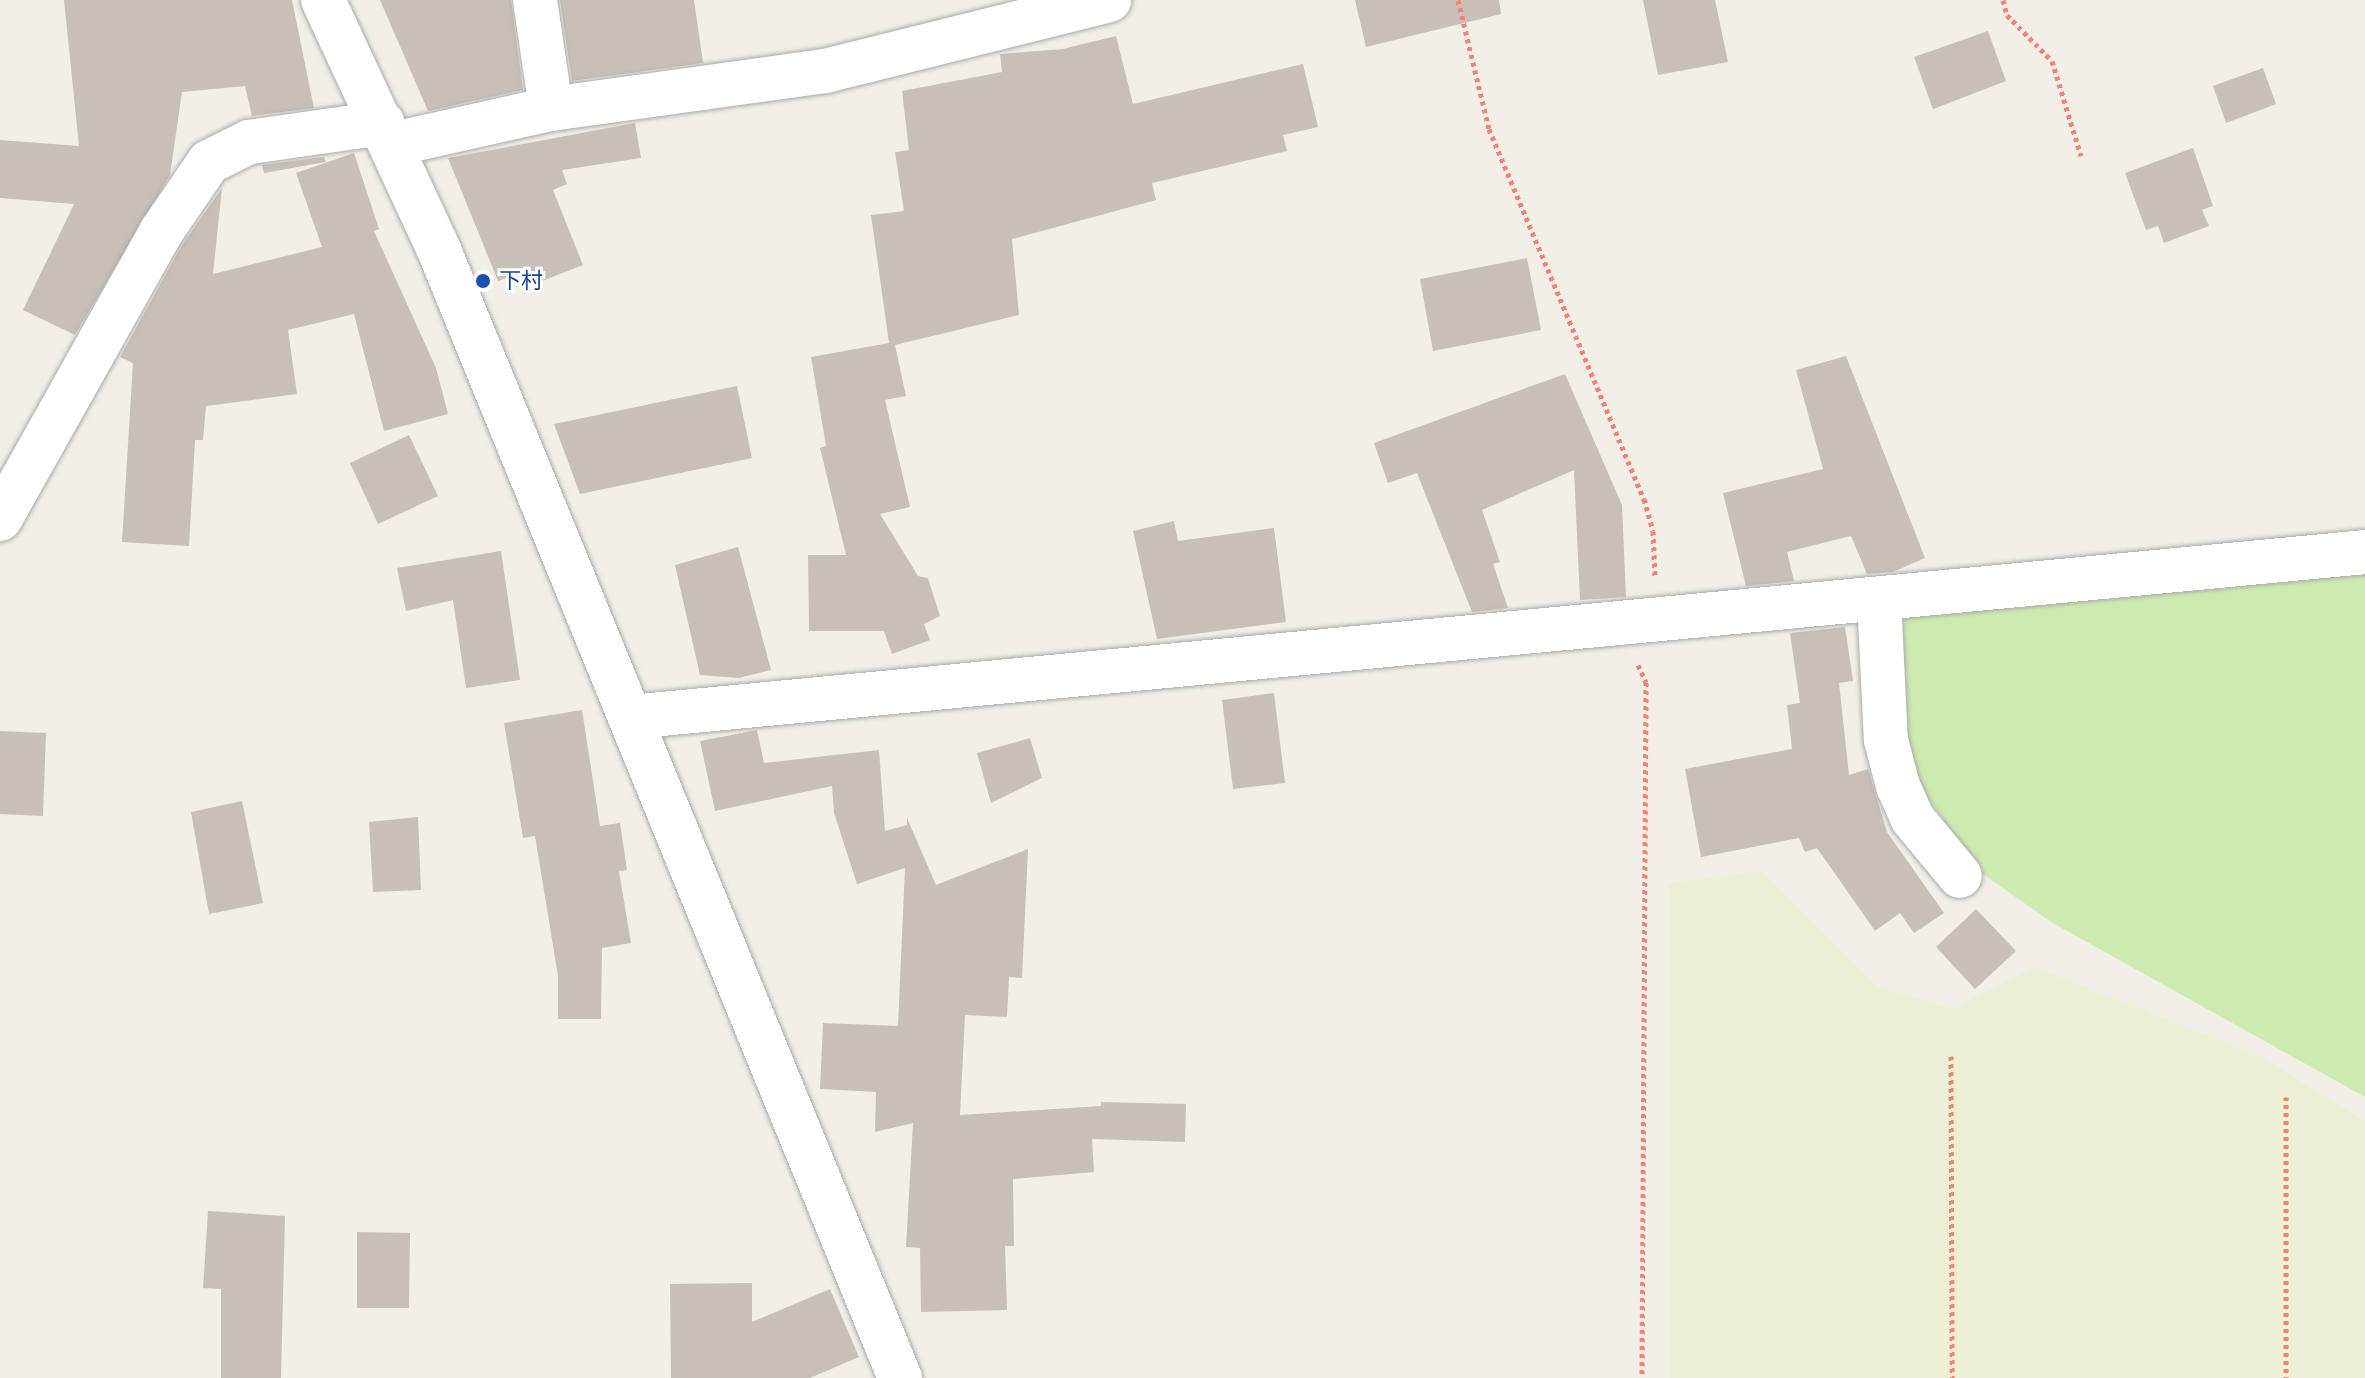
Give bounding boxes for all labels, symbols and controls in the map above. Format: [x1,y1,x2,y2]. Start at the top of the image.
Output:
place label: 下村 [499,268,543,294]
marker: 下村 [474,272,492,290]

